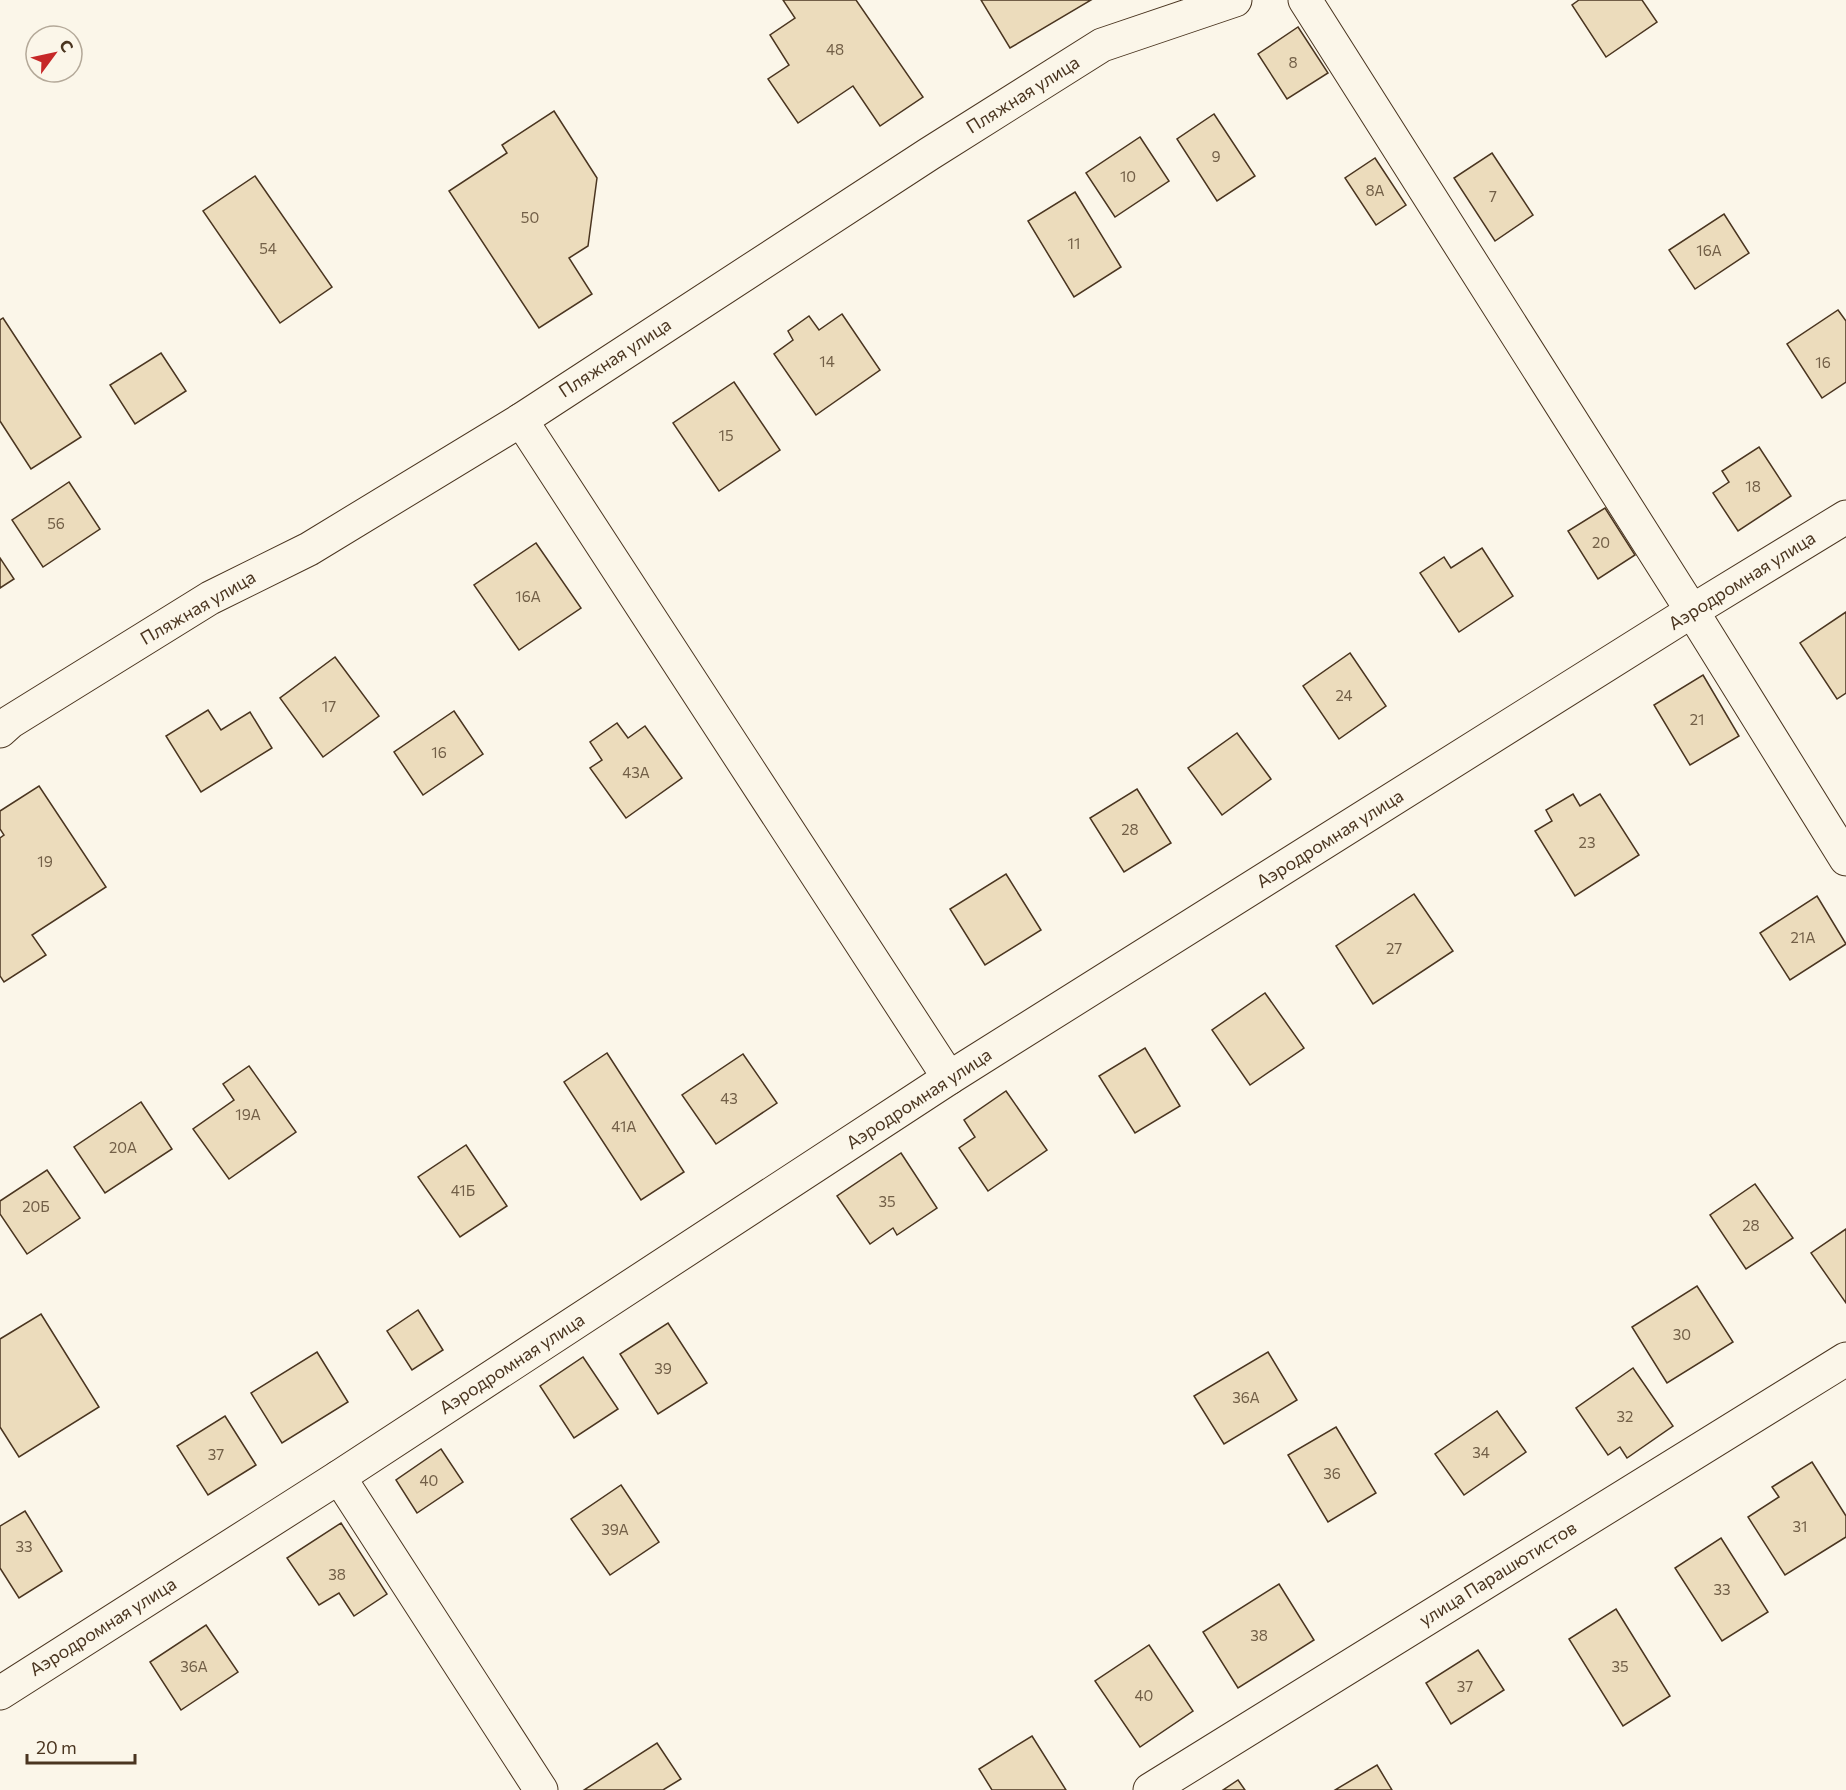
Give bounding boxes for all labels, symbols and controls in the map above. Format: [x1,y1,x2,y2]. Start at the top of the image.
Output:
north arrow [24,24,84,84]
text: С [56,36,78,55]
house number: 48 [826,40,844,58]
street label: Пляжная улица [962,51,1083,138]
house number: 8 [1288,53,1298,71]
house number: 9 [1211,147,1221,165]
house number: 10 [1120,167,1136,185]
house number: 8А [1365,181,1385,199]
house number: 7 [1489,187,1497,205]
house number: 50 [521,208,539,226]
house number: 11 [1068,234,1080,252]
house number: 54 [259,239,277,257]
house number: 16А [1696,241,1722,259]
street label: Пляжная улица [554,313,675,402]
house number: 14 [819,352,835,370]
house number: 16 [1815,353,1831,371]
house number: 15 [718,426,734,444]
house number: 18 [1745,477,1761,495]
house number: 56 [47,514,65,532]
street label: Аэродромная улица [1664,526,1819,634]
house number: 20 [1592,533,1610,551]
street label: Пляжная улица [136,565,259,649]
house number: 16А [515,587,541,605]
house number: 24 [1335,686,1353,704]
house number: 17 [322,697,336,715]
house number: 21 [1690,710,1704,728]
house number: 16 [431,743,447,761]
house number: 43А [622,763,650,781]
street label: Аэродромная улица [1252,784,1407,892]
house number: 28 [1121,820,1139,838]
house number: 23 [1579,833,1595,851]
house number: 19 [37,852,53,870]
house number: 21А [1790,928,1816,946]
house number: 27 [1386,939,1402,957]
street label: Аэродромная улица [842,1043,995,1153]
house number: 43 [720,1089,738,1107]
house number: 19А [235,1105,261,1123]
house number: 41А [611,1117,637,1135]
house number: 20А [109,1138,137,1156]
house number: 41Б [451,1181,475,1199]
house number: 35 [878,1192,896,1210]
house number: 20Б [22,1197,50,1215]
house number: 28 [1742,1216,1760,1234]
street label: Аэродромная улица [435,1308,588,1418]
house number: 30 [1673,1325,1691,1343]
house number: 39 [654,1359,672,1377]
house number: 36А [1232,1388,1260,1406]
house number: 32 [1617,1407,1633,1425]
house number: 34 [1472,1443,1490,1461]
house number: 37 [208,1445,224,1463]
house number: 36 [1323,1464,1341,1482]
house number: 40 [420,1471,438,1489]
street label: улица Парашютистов [1415,1516,1580,1630]
house number: 31 [1793,1517,1807,1535]
house number: 39А [601,1520,629,1538]
house number: 33 [15,1537,33,1555]
house number: 38 [328,1565,346,1583]
street label: Аэродромная улица [25,1572,180,1680]
house number: 33 [1713,1580,1731,1598]
house number: 38 [1250,1626,1268,1644]
house number: 36А [180,1657,208,1675]
house number: 35 [1611,1657,1629,1675]
house number: 37 [1457,1677,1473,1695]
house number: 40 [1135,1686,1153,1704]
scale bar [27,1727,135,1765]
text: 20 m [36,1736,77,1758]

